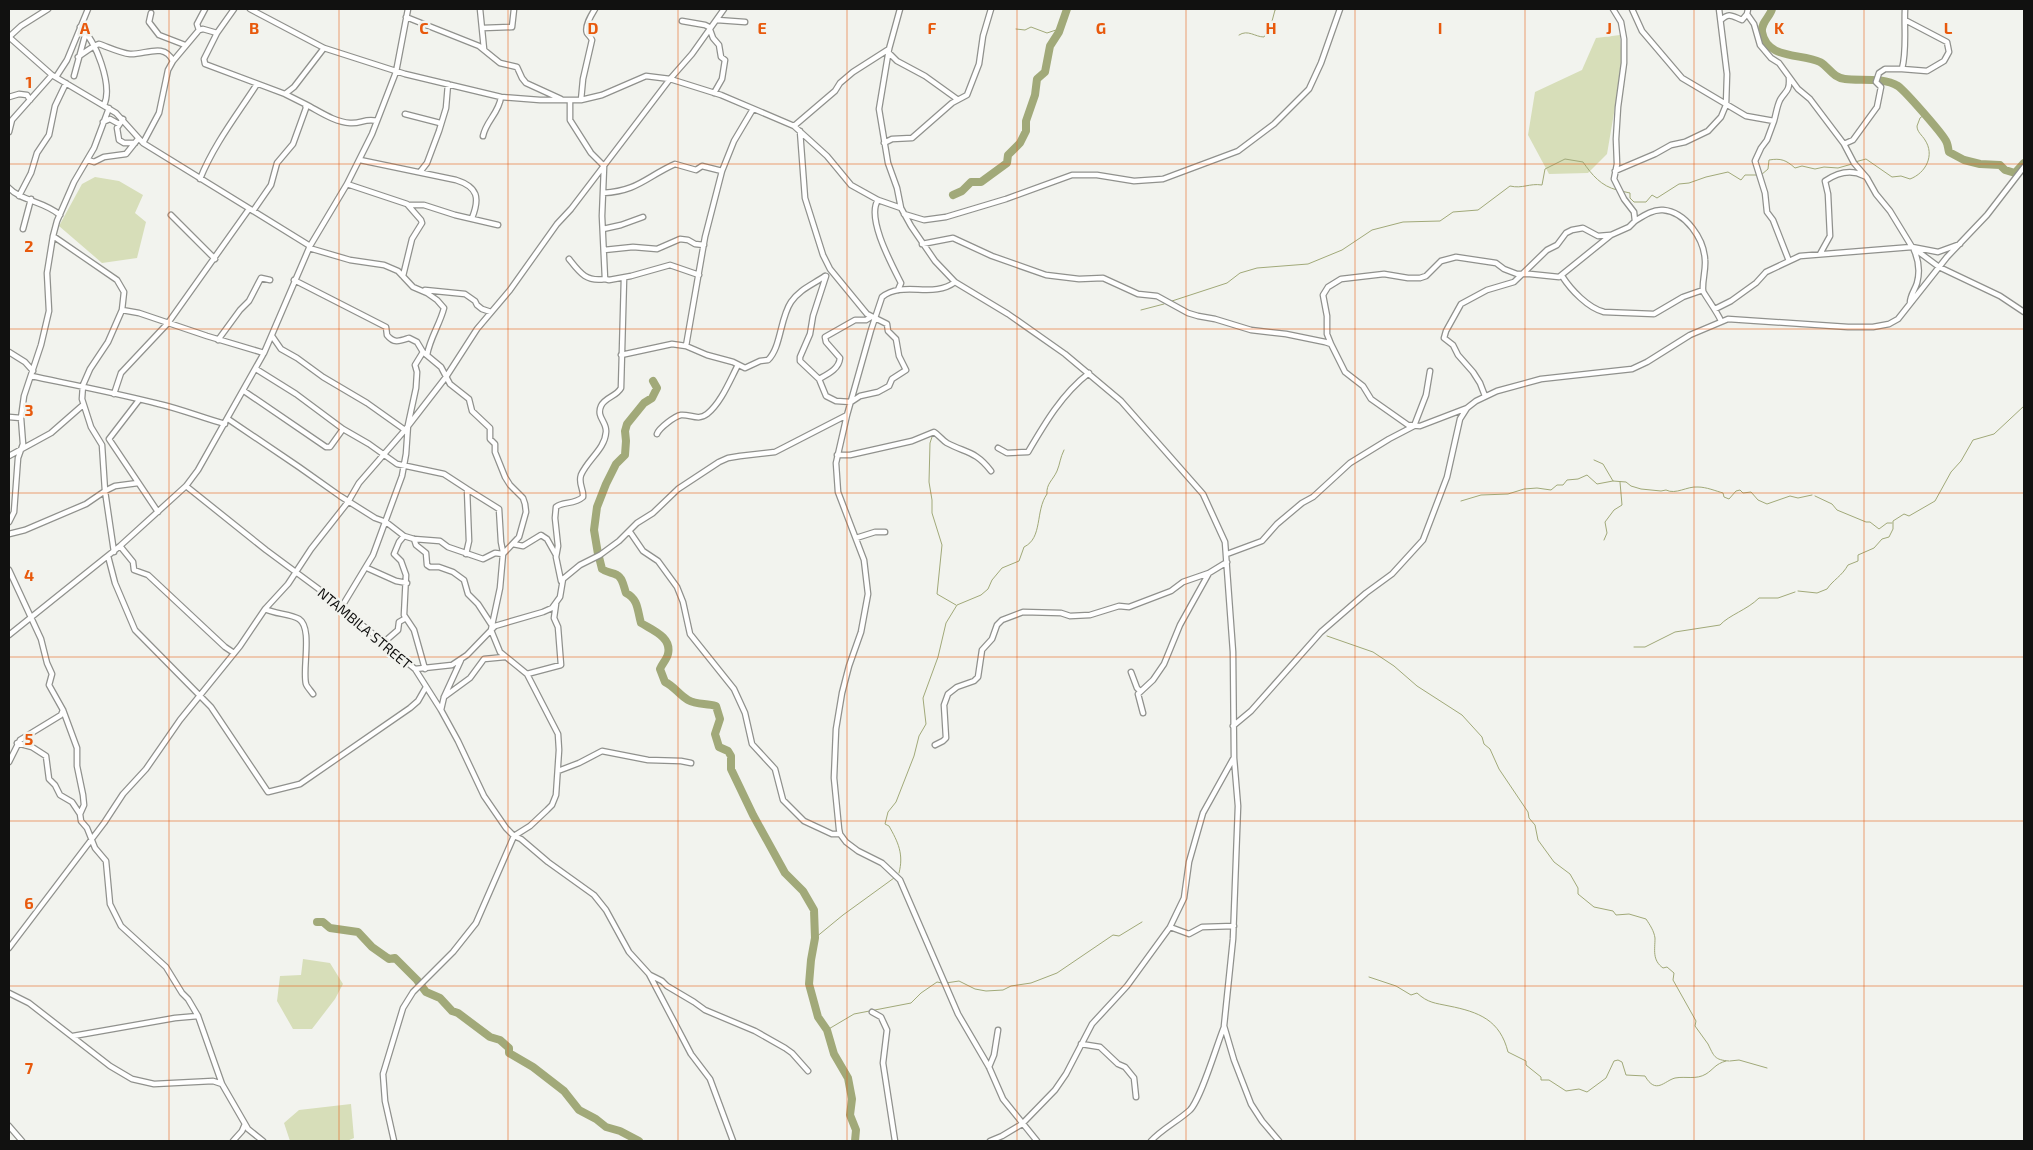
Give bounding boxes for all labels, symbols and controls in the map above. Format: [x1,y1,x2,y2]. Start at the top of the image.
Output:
text: A [80,18,91,37]
text: B [249,18,259,37]
text: C [419,18,429,37]
text: D [588,18,599,37]
text: E [757,18,767,37]
text: F [928,18,937,37]
text: G [1096,18,1106,37]
text: H [1265,18,1277,37]
text: I [1438,18,1442,37]
text: J [1606,18,1612,37]
text: K [1774,18,1785,37]
text: L [1944,18,1953,37]
text: 1 [26,72,32,91]
text: 2 [24,236,34,255]
text: 3 [24,400,34,419]
text: 4 [24,565,34,584]
street label: NTAMBILA STREET [314,584,416,672]
text: 5 [25,729,34,748]
text: 6 [24,893,34,912]
text: 7 [25,1058,34,1077]

